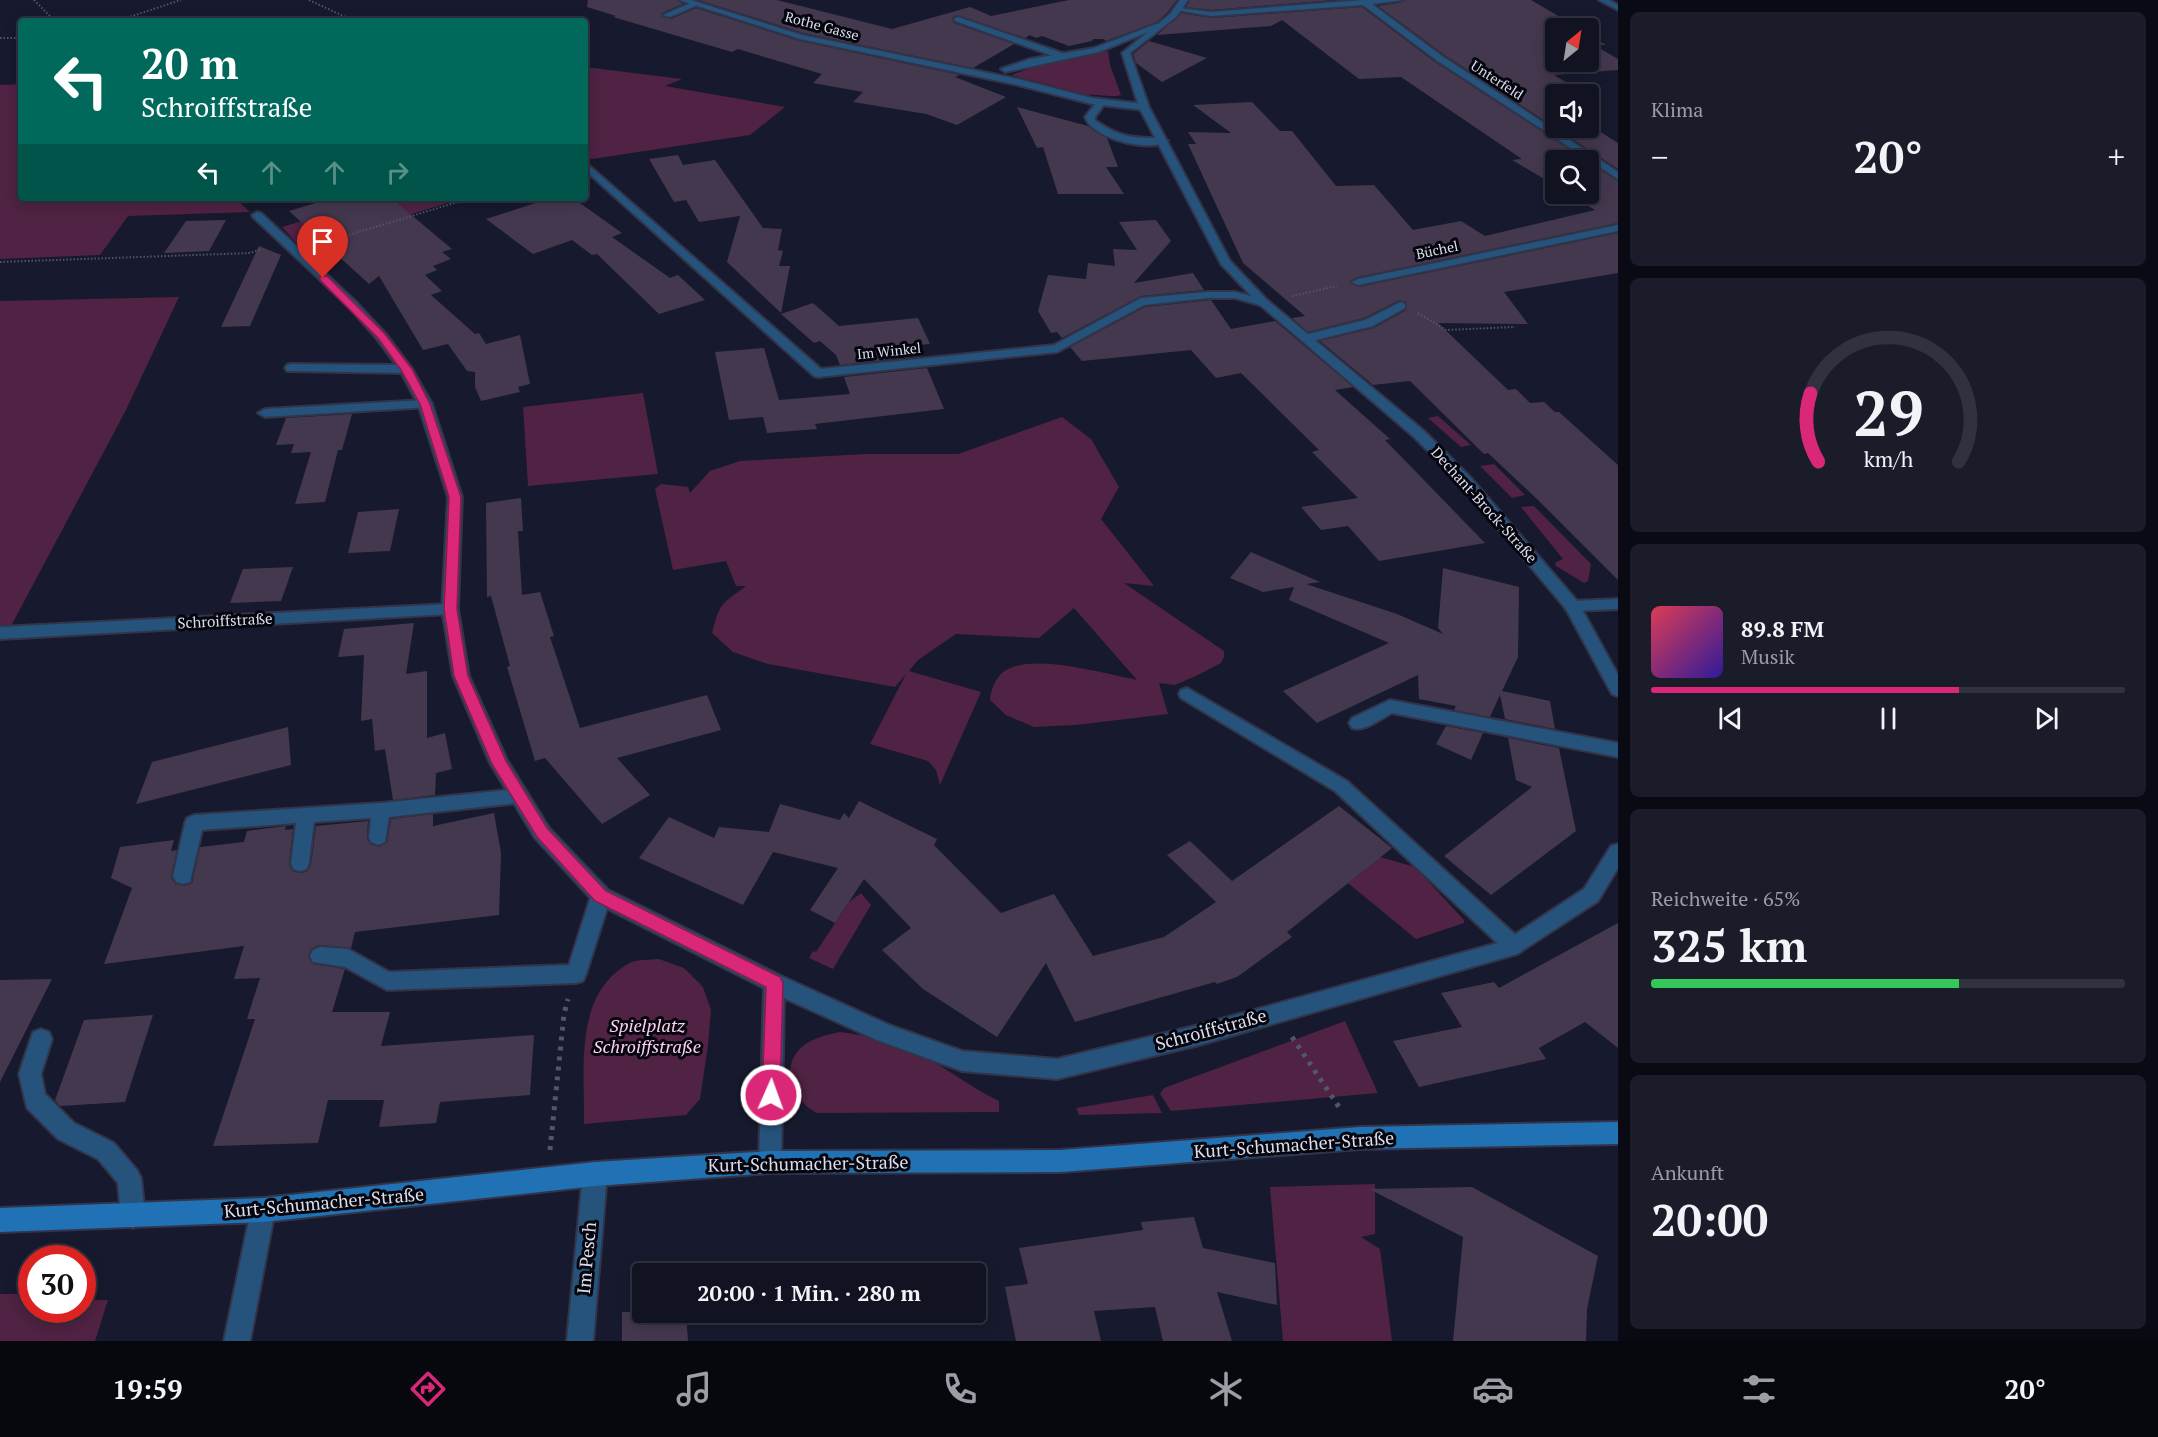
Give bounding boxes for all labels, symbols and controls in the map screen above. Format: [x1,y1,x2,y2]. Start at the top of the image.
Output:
street label: Rothe Gasse [783,7,861,45]
north arrow [1545,18,1599,72]
map controls [1545,18,1599,204]
text: 20 m [141,35,239,91]
icon: left [42,42,120,120]
street label: Unterfeld [1467,56,1527,104]
button: sound [1545,84,1599,138]
text: Schroiffstraße [141,89,312,125]
text: Klima [1651,96,1703,123]
text: 20° [1853,126,1923,186]
text: − [1651,135,1669,178]
text: + [2107,135,2125,178]
button: search [1545,150,1599,204]
icon: left [192,156,225,189]
icon: ahead [255,156,288,189]
icon: ahead [318,156,351,189]
icon: right [381,156,414,189]
pin [297,216,348,278]
icon: arrive [306,225,339,258]
street label: Büchel [1414,236,1460,263]
street label: Im Winkel [856,338,922,363]
text: 29 [1853,371,1923,454]
street label: Dechant-Brock-Straße [1427,442,1542,567]
text: km/h [1863,445,1913,473]
street label: Schroiffstraße [177,608,273,632]
text: 89.8 FM [1741,614,1824,643]
text: Musik [1741,643,1795,670]
icon: previous [1714,702,1747,735]
icon: pause [1872,702,1905,735]
icon: next [2030,702,2063,735]
text: Reichweite · 65% [1651,885,1800,912]
text: 325 km [1651,915,1807,975]
street label: Schroiffstraße [1152,1003,1269,1055]
park label: Spielplatz Schroiffstraße [593,1013,701,1058]
position arrow [739,1063,803,1127]
street label: Kurt-Schumacher-Straße [1193,1125,1395,1163]
street label: Kurt-Schumacher-Straße [707,1149,909,1177]
text: Ankunft [1651,1159,1724,1186]
street label: Kurt-Schumacher-Straße [223,1181,425,1223]
text: 20:00 [1651,1189,1768,1249]
street label: Im Pesch [571,1220,601,1295]
speed limit sign: 30 [18,1245,96,1323]
text: 20:00 · 1 Min. · 280 m [697,1278,921,1307]
icon: directions [407,1368,449,1410]
icon: music [673,1368,715,1410]
icon: phone [939,1368,981,1410]
icon: climate [1205,1368,1247,1410]
icon: car [1472,1368,1514,1410]
icon: filters [1738,1368,1780,1410]
text: 19:59 [112,1371,182,1407]
text: 20° [2004,1371,2046,1407]

